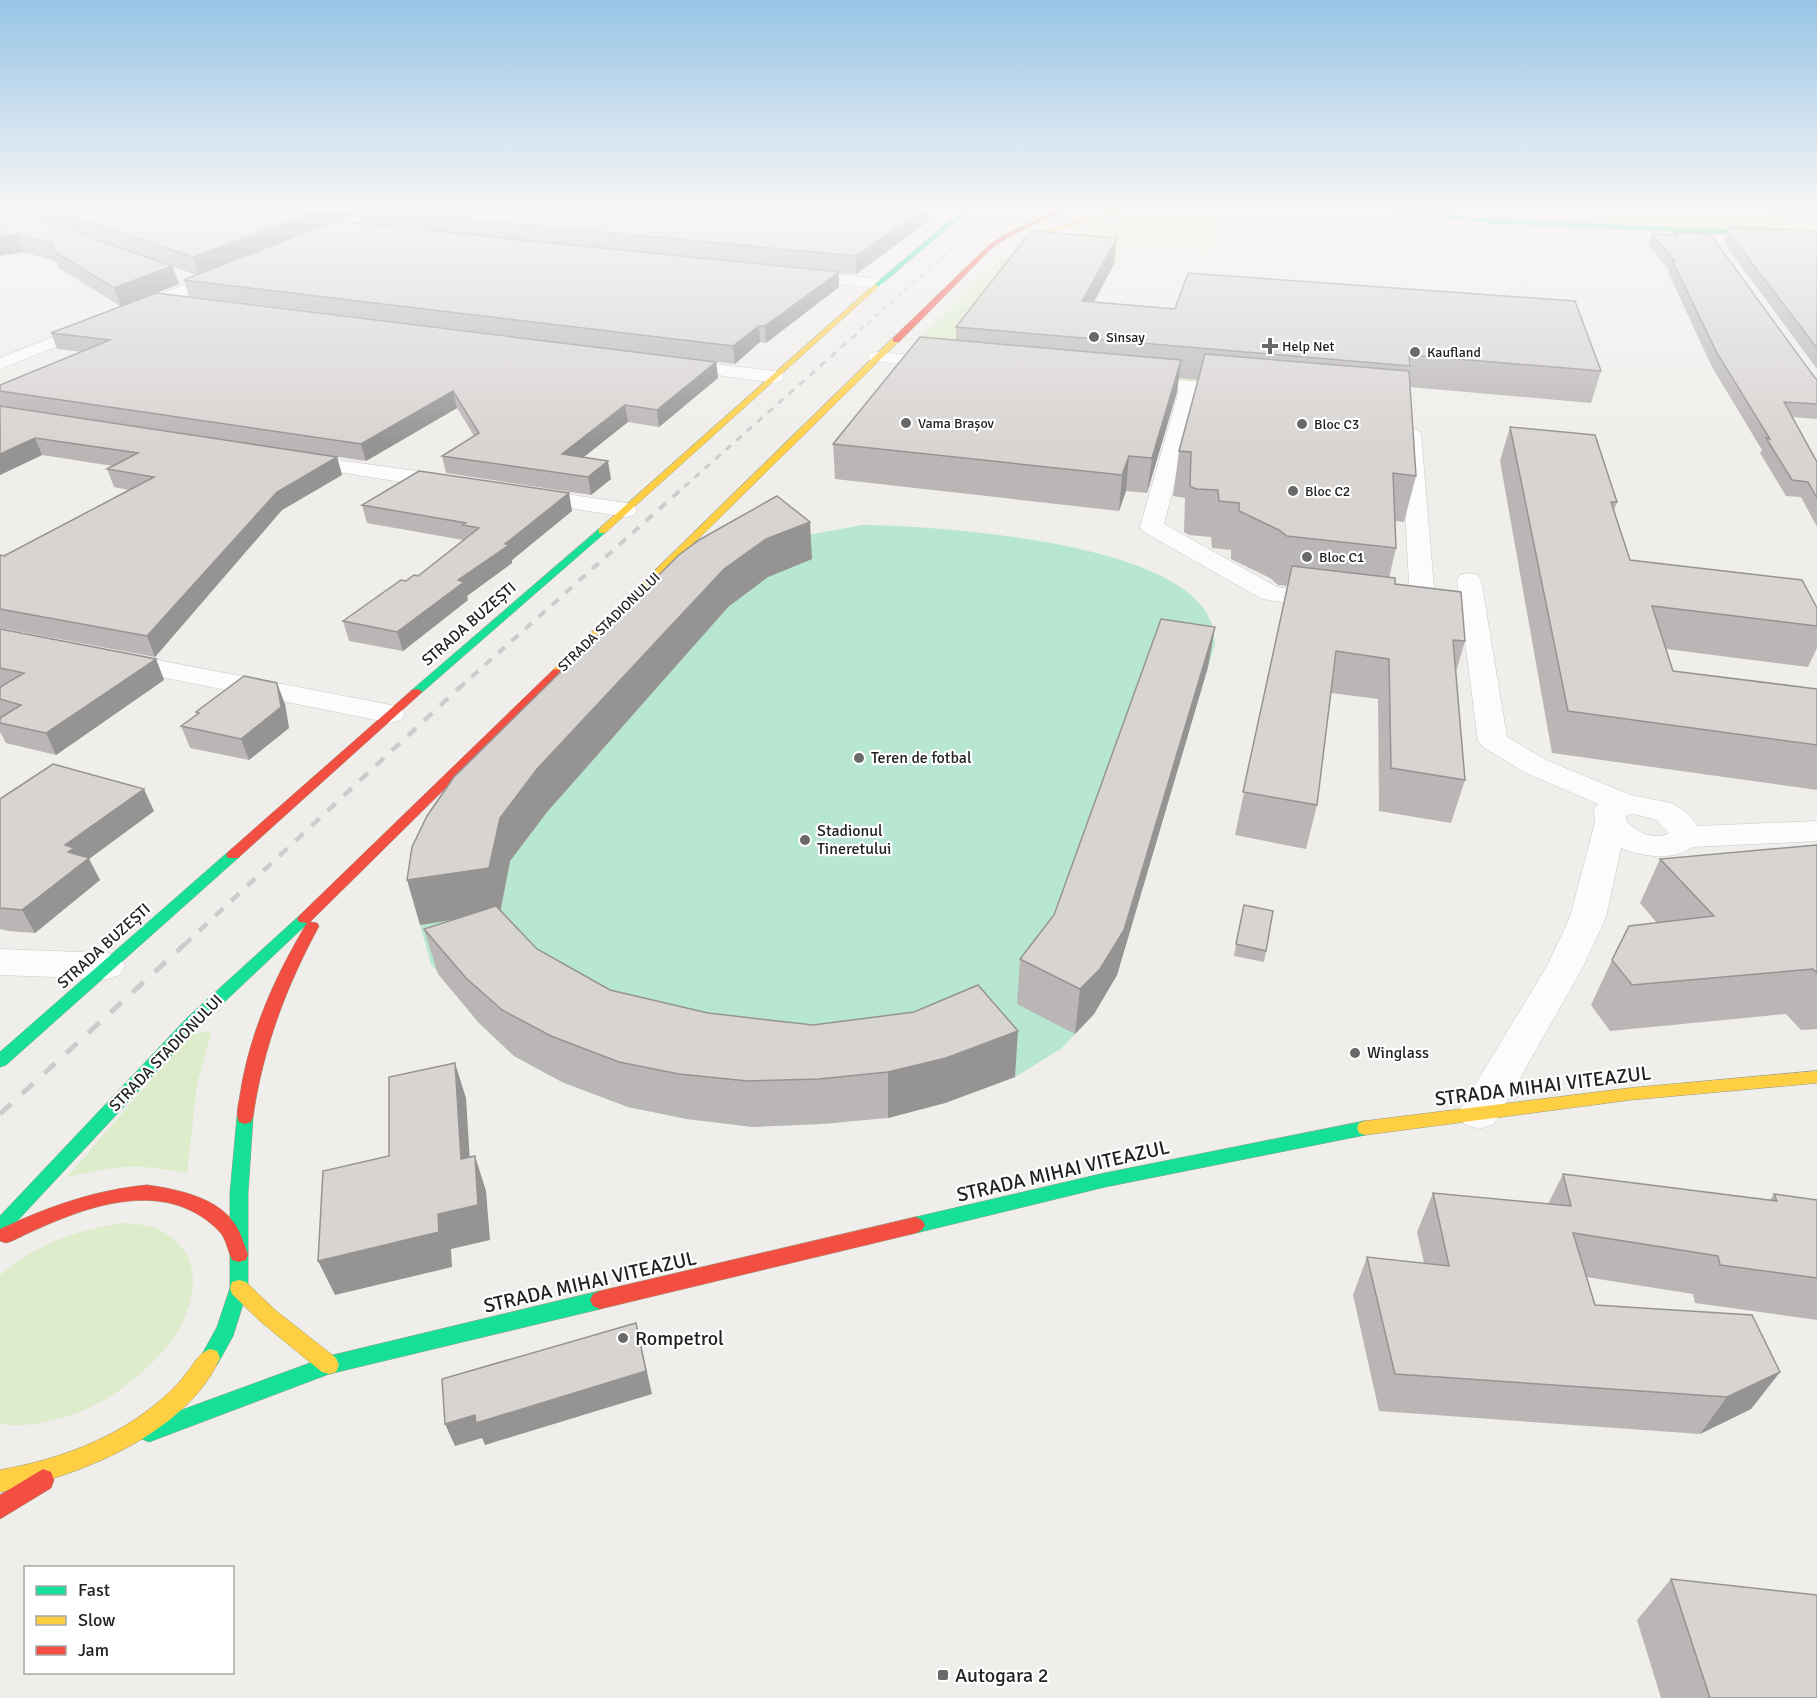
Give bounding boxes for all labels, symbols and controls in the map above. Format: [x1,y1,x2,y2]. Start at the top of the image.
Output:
place label: Sinsay [1106,329,1145,346]
marker: Sinsay [1087,330,1101,344]
place label: Help Net [1282,338,1335,355]
marker: Help Net [1263,339,1277,353]
place label: Kaufland [1427,344,1481,361]
marker: Kaufland [1408,345,1422,359]
place label: Vama Brașov [918,415,995,432]
marker: Vama Brașov [899,416,913,430]
place label: Bloc C3 [1314,416,1359,433]
marker: Bloc C3 [1295,417,1309,431]
place label: Bloc C2 [1305,483,1350,500]
marker: Bloc C2 [1286,484,1300,498]
place label: Bloc C1 [1319,549,1364,566]
marker: Bloc C1 [1300,550,1314,564]
street label: STRADA STADIONULUI [554,569,664,675]
street label: STRADA BUZEȘTI [418,578,520,670]
place label: Teren de fotbal [871,748,972,768]
marker: Teren de fotbal [852,751,866,765]
place label: Stadionul Tineretului [817,821,891,859]
marker: Stadionul Tineretului [798,833,812,847]
street label: STRADA BUZEȘTI [53,899,155,993]
street label: STRADA STADIONULUI [105,990,227,1116]
place label: Winglass [1367,1043,1429,1063]
marker: Winglass [1348,1046,1362,1060]
street label: STRADA MIHAI VITEAZUL [1433,1060,1653,1112]
street label: STRADA MIHAI VITEAZUL [954,1134,1172,1208]
street label: STRADA MIHAI VITEAZUL [481,1245,699,1319]
place label: Rompetrol [635,1326,724,1351]
marker: Rompetrol [616,1331,630,1345]
legend [24,1566,234,1674]
text: Fast [78,1579,110,1601]
text: Slow [78,1609,115,1631]
text: Jam [78,1639,109,1661]
place label: Autogara 2 [955,1663,1048,1688]
marker: Autogara 2 [936,1668,950,1682]

